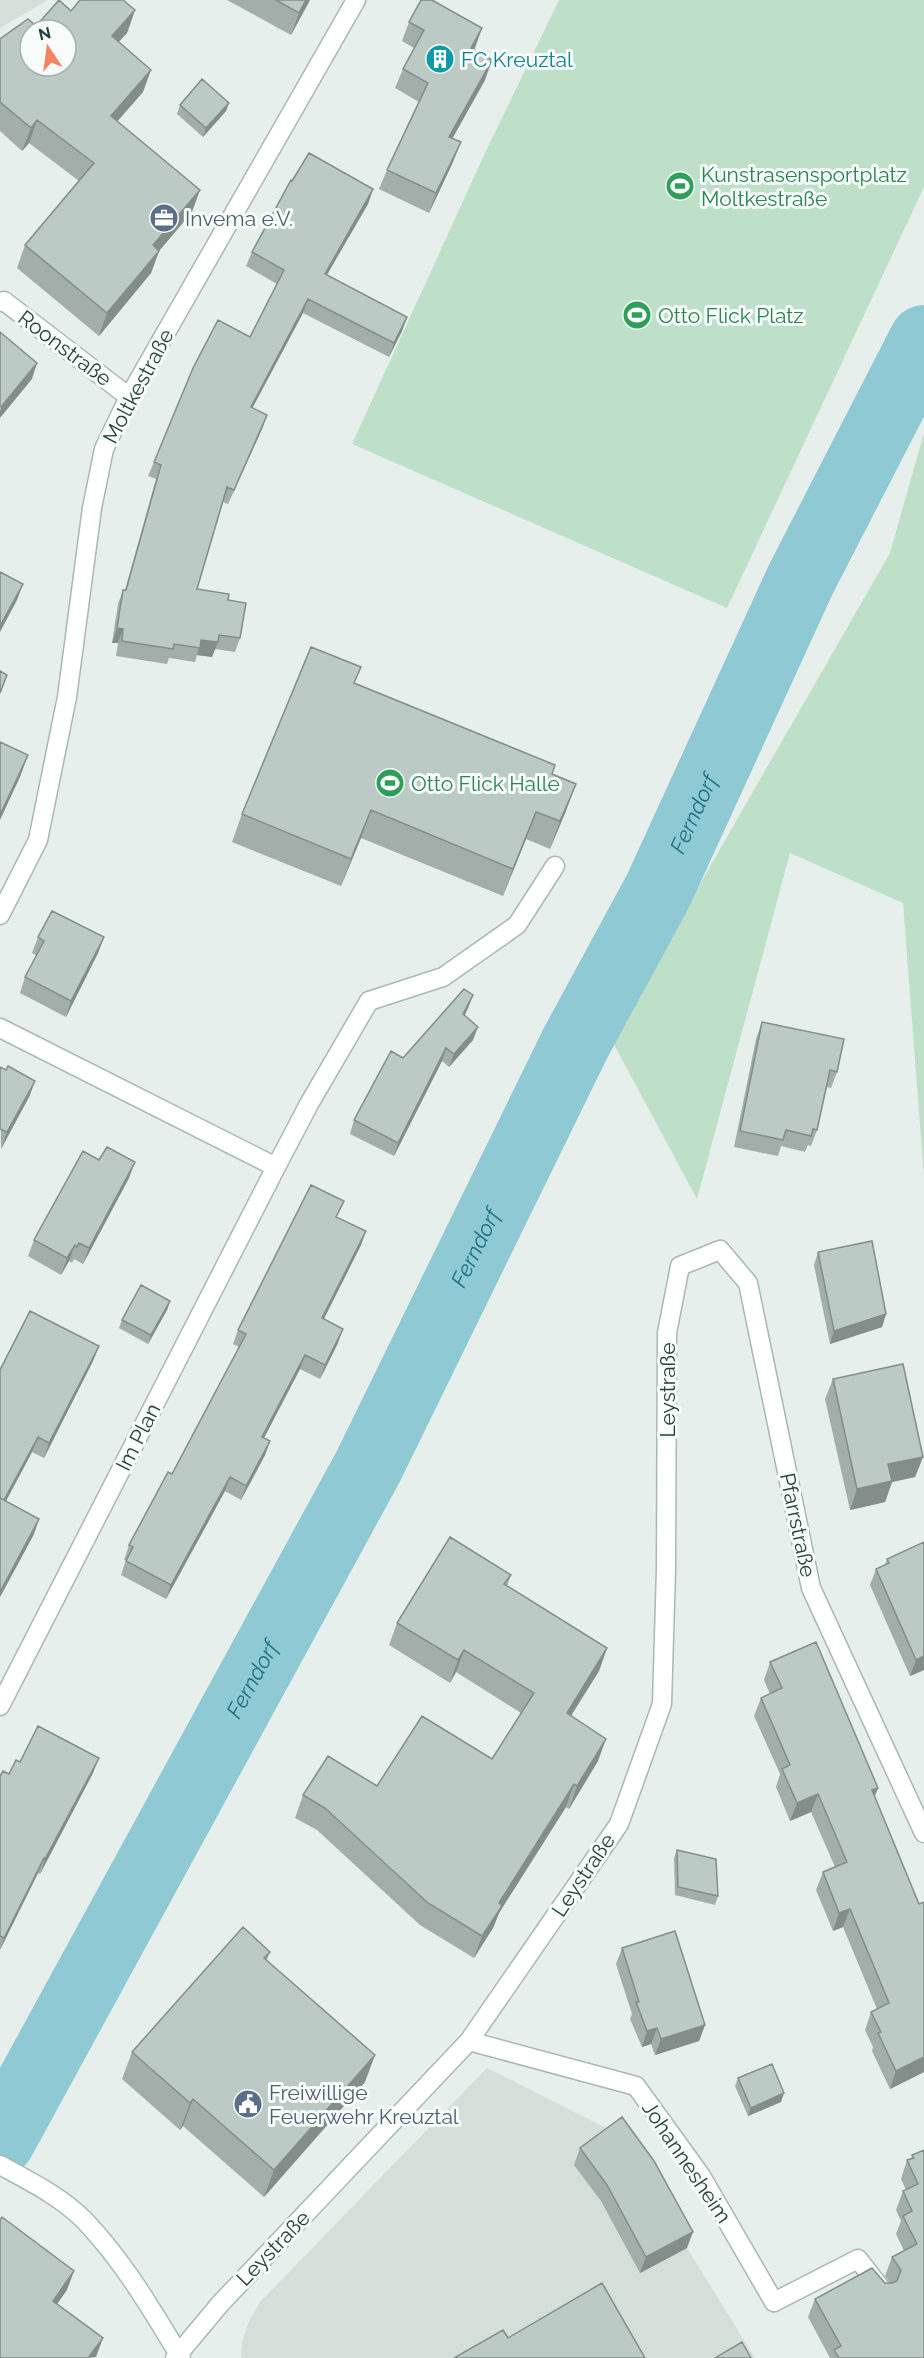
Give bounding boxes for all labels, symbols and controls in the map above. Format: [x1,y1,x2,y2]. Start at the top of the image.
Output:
north arrow [18,18,78,78]
text: N [37,23,53,45]
building icon: FC Kreuztal [424,43,456,75]
place label: FC Kreuztal [461,47,573,72]
place label: Kunstrasensportplatz Moltkestraße [701,162,907,211]
sports icon: Kunstrasensportplatz Moltkestraße [664,170,696,202]
office icon: Invema e.V. [148,202,180,234]
place label: Invema e.V. [185,206,293,231]
sports icon: Otto Flick Platz [621,299,653,331]
place label: Otto Flick Platz [658,303,804,328]
street label: Roonstraße [13,305,117,391]
street label: Moltkestraße [97,324,179,448]
sports icon: Otto Flick Halle [374,767,406,799]
water label: Ferndorf [664,767,724,857]
place label: Otto Flick Halle [411,771,560,796]
water label: Ferndorf [445,1202,507,1291]
street label: Leystraße [655,1343,680,1437]
street label: Im Plan [110,1399,166,1475]
street label: Pfarrstraße [775,1471,821,1579]
water label: Ferndorf [221,1634,285,1722]
street label: Leystraße [546,1829,620,1921]
place label: Freiwillige Feuerwehr Kreuztal [269,2080,459,2129]
public building icon: Freiwillige Feuerwehr Kreuztal [232,2088,264,2120]
street label: Johannesheim [637,2096,737,2228]
street label: Leystraße [231,2205,315,2291]

